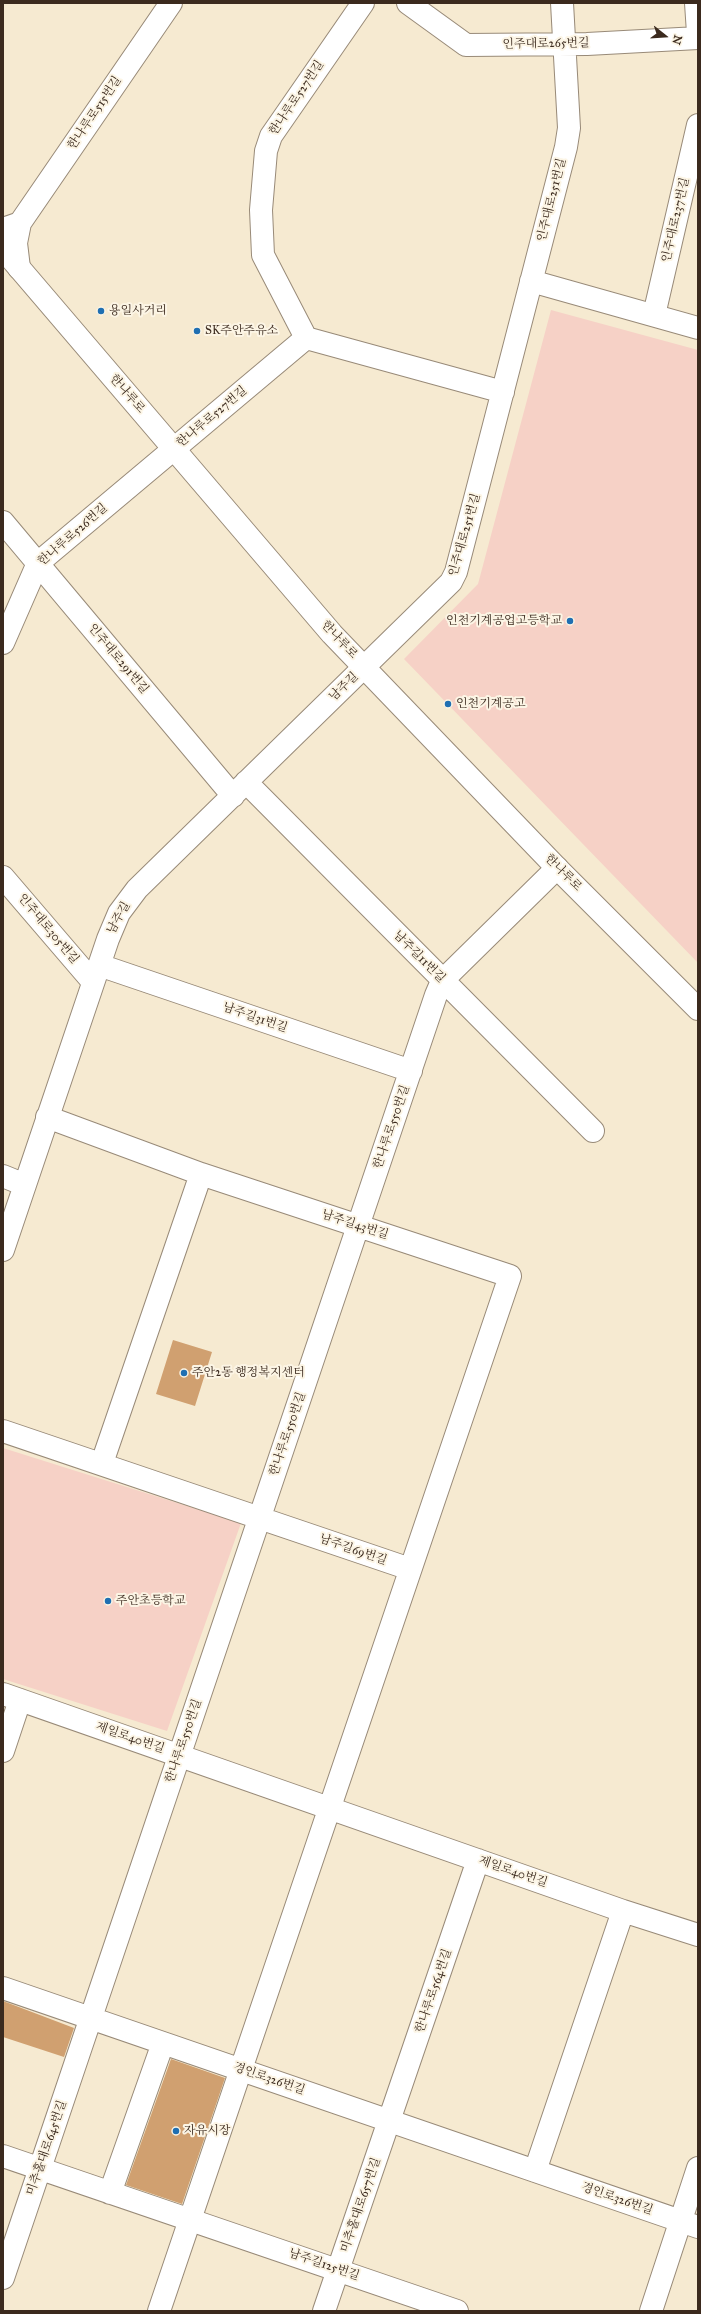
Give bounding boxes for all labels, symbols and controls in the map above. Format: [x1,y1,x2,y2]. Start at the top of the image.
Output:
north arrow [645,16,685,56]
text: N [669,33,685,46]
street label: 인주대로265번길 [502,36,590,52]
street label: 한나루로527번길 [267,58,327,138]
street label: 한나루로515번길 [65,74,125,152]
street label: 인주대로251번길 [535,157,569,243]
street label: 인주대로237번길 [659,176,693,264]
place label: 용일사거리 [109,304,167,318]
marker: 용일사거리 [96,306,106,316]
place label: SK주안주유소 [205,324,278,338]
marker: SK주안주유소 [192,326,202,336]
street label: 한나루로 [106,372,148,416]
street label: 한나루로527번길 [174,383,250,451]
street label: 인주대로251번길 [446,492,484,578]
street label: 한나루로526번길 [35,501,111,569]
place label: 인천기계공업고등학교 [446,614,562,628]
marker: 인천기계공업고등학교 [565,616,575,626]
street label: 한나루로 [318,618,360,662]
street label: 인주대로291번길 [85,621,151,697]
street label: 남주길 [326,670,362,704]
place label: 인천기계공고 [456,697,526,711]
marker: 인천기계공고 [443,699,453,709]
street label: 한나루로 [542,852,584,894]
street label: 인주대로305번길 [15,891,81,967]
street label: 남주길 [104,899,134,937]
street label: 남주길11번길 [390,928,448,986]
street label: 남주길31번길 [221,1000,289,1036]
street label: 한나루로550번길 [371,1083,413,1171]
street label: 남주길43번길 [320,1207,390,1243]
place label: 주안2동 행정복지센터 [192,1366,305,1380]
marker: 주안2동 행정복지센터 [179,1368,189,1378]
street label: 한나루로550번길 [267,1390,309,1478]
street label: 남주길69번길 [317,1532,389,1568]
place label: 주안초등학교 [116,1594,186,1608]
marker: 주안초등학교 [103,1596,113,1606]
street label: 한나루로550번길 [163,1697,205,1785]
street label: 제일로40번길 [94,1720,166,1756]
street label: 제일로40번길 [477,1854,549,1890]
street label: 한나루로564번길 [413,1947,455,2035]
street label: 경인로326번길 [231,2060,307,2098]
street label: 미추홀대로645번길 [24,2099,70,2197]
place label: 자유시장 [184,2124,230,2138]
marker: 자유시장 [171,2126,181,2136]
street label: 미추홀대로657번길 [338,2156,384,2254]
street label: 경인로326번길 [579,2180,655,2218]
street label: 남주길125번길 [287,2246,361,2284]

